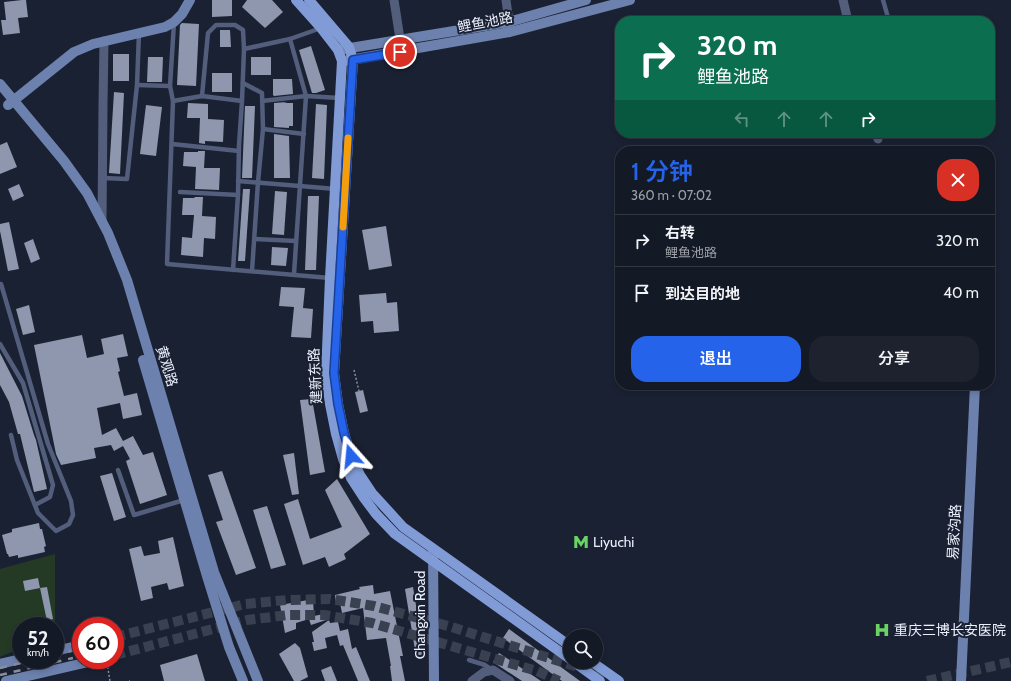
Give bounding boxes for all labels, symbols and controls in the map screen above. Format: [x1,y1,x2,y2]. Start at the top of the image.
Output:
street label: 鲤鱼池路 [456,8,514,36]
text: 320 m [697,28,777,62]
icon: right [631,32,683,84]
pin [383,35,417,69]
icon: arrive [389,41,411,63]
text: 鲤鱼池路 [697,66,769,88]
icon: left [731,108,753,130]
icon: ahead [773,108,795,130]
icon: ahead [815,108,837,130]
icon: right [857,108,879,130]
text: 1 分钟 [631,157,693,186]
button: close [937,159,979,201]
text: 360 m · 07:02 [631,187,712,203]
text: 右转 [665,224,695,242]
icon: right [631,230,653,252]
text: 320 m [936,232,979,250]
text: 鲤鱼池路 [665,244,717,260]
icon: arrive [631,282,653,304]
text: 40 m [943,284,979,302]
text: 到达目的地 [665,285,740,303]
button: 退出 [631,336,801,382]
button: 分享 [809,336,979,382]
street label: 黄观路 [152,343,182,389]
street label: 建新东路 [305,348,325,404]
position arrow [330,435,372,477]
street label: 易家沟路 [944,504,964,560]
metro station icon: Liyuchi [572,533,590,551]
place label: Liyuchi [593,533,634,551]
street label: Changxin Road [411,571,429,659]
speed limit sign: 60 [72,617,124,669]
hospital icon: 重庆三博长安医院 [873,621,891,639]
place label: 重庆三博长安医院 [894,621,1006,639]
text: 52 [27,626,49,650]
map controls [563,629,603,669]
button: search [563,629,603,669]
text: km/h [27,646,49,659]

